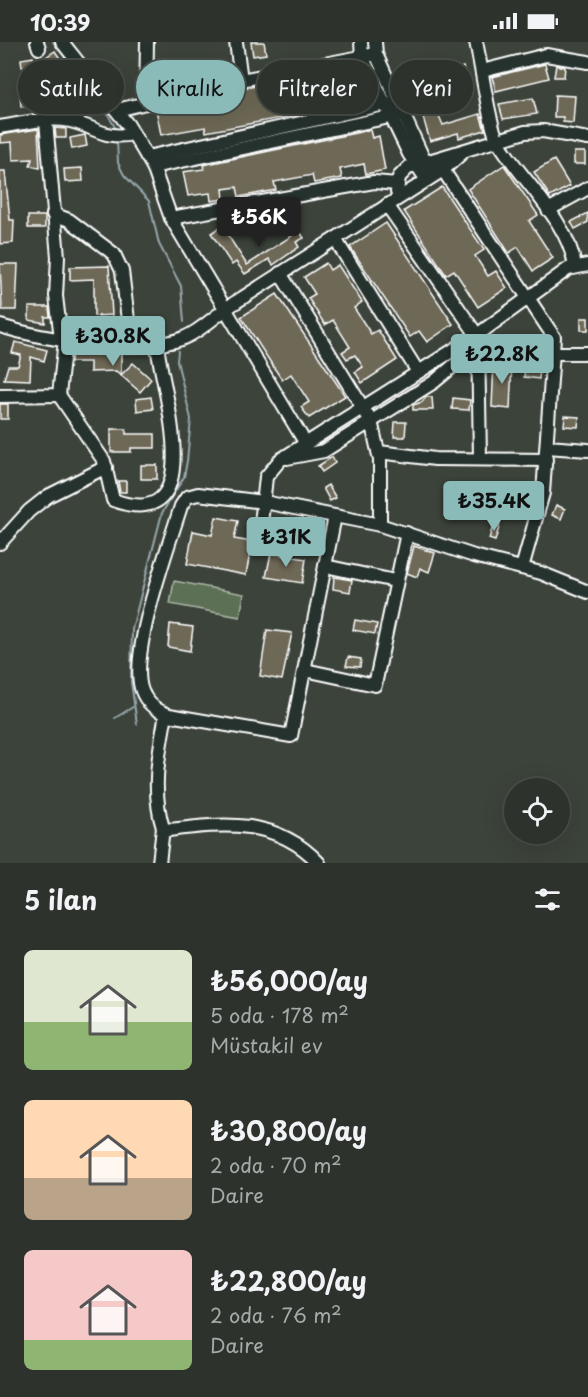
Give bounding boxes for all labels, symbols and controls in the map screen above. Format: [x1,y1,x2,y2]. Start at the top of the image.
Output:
text: 10:39 [30,5,90,38]
chip: Satılık [18,60,124,114]
chip: Kiralık [136,60,245,114]
chip: Filtreler [257,60,378,114]
chip: Yeni [390,60,473,114]
pin: ₺56K [223,197,295,248]
text: ₺56K [231,201,287,231]
pin: ₺30.8K [64,316,162,367]
text: ₺30.8K [75,320,151,350]
pin: ₺22.8K [453,334,551,385]
text: ₺22.8K [465,338,539,368]
pin: ₺35.4K [445,481,543,532]
text: ₺35.4K [457,485,531,515]
pin: ₺31K [250,517,322,568]
text: ₺31K [261,521,311,551]
map controls [504,778,570,844]
button: locate [504,778,570,844]
text: 5 ilan [24,880,97,919]
icon: filters [531,883,564,916]
text: ₺56,000/ay [210,961,368,1000]
icon: home [72,974,144,1046]
text: 5 oda · 178 m² [210,1000,349,1030]
text: Müstakil ev [210,1030,322,1060]
text: ₺30,800/ay [210,1111,367,1150]
icon: home [72,1124,144,1196]
text: 2 oda · 70 m² [210,1150,342,1180]
text: Daire [210,1180,264,1210]
text: ₺22,800/ay [210,1261,367,1300]
icon: home [72,1274,144,1346]
text: 2 oda · 76 m² [210,1300,342,1330]
text: Daire [210,1330,264,1360]

